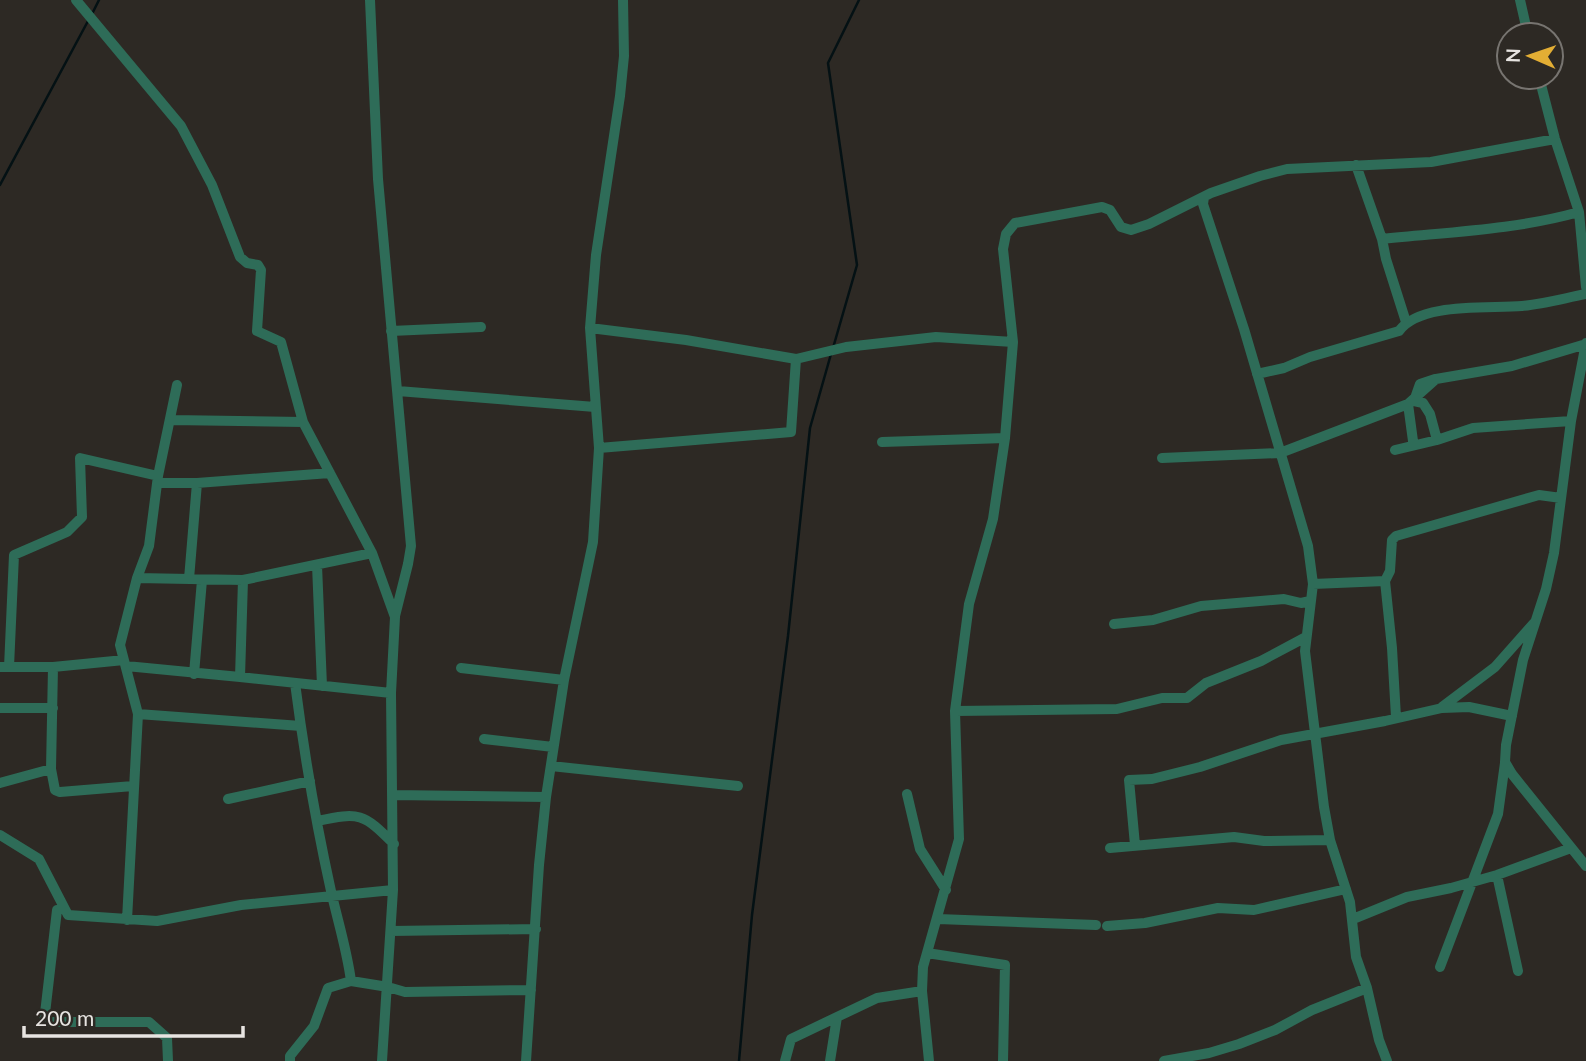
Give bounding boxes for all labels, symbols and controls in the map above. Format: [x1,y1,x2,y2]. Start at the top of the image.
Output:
north arrow [1495,21,1565,91]
text: N [1501,48,1524,63]
scale bar [24,995,243,1038]
text: 200 m [35,1005,94,1030]

